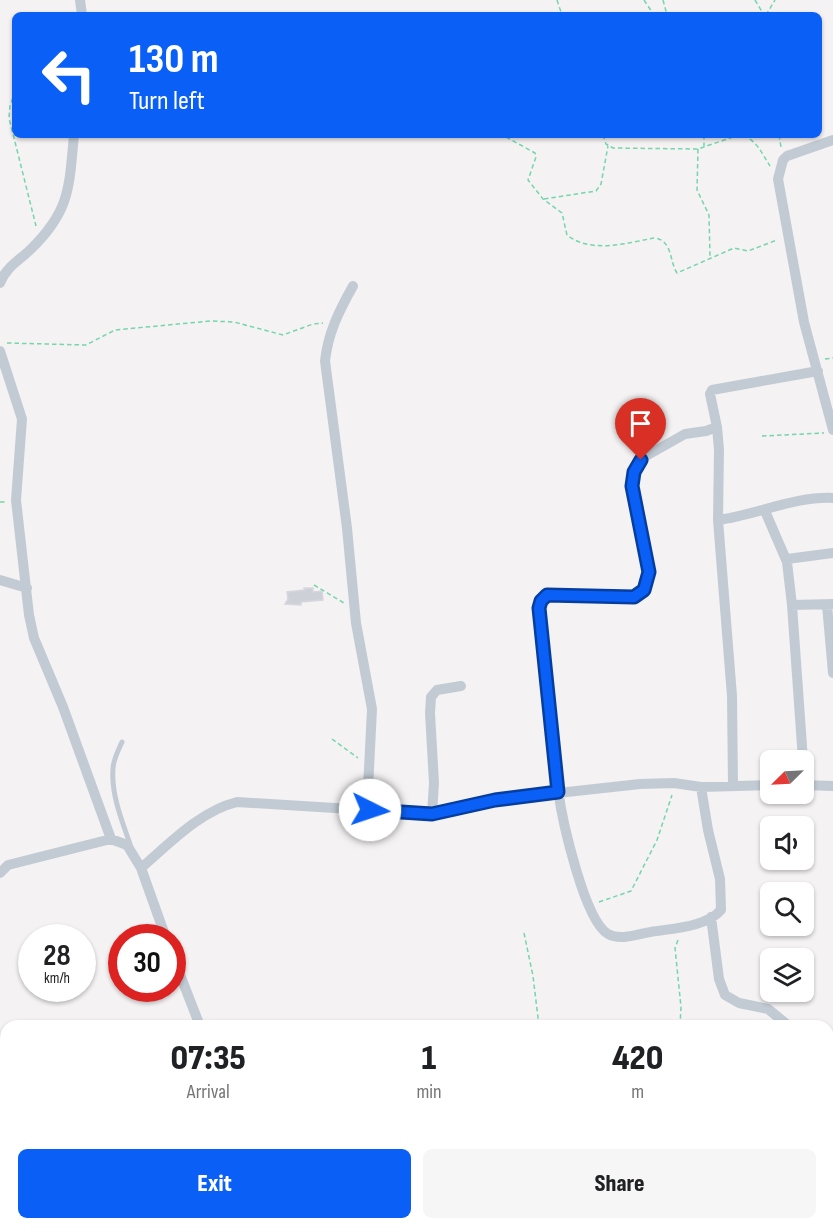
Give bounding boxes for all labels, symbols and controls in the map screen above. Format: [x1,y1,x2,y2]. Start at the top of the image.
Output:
text: 130 m [129,34,219,85]
icon: left [30,36,108,114]
text: Turn left [129,85,205,117]
pin [615,398,666,460]
icon: arrive [624,407,657,440]
north arrow [760,750,814,804]
map controls [760,750,814,1002]
position arrow [338,778,402,842]
button: sound [760,816,814,870]
button: search [760,882,814,936]
speed limit sign: 30 [108,924,186,1002]
text: 28 [43,938,71,974]
button: layers [760,948,814,1002]
text: km/h [44,969,70,988]
text: 07:35 [171,1037,246,1080]
text: 1 [422,1037,436,1080]
text: 420 [612,1037,663,1080]
text: Arrival [187,1080,230,1104]
text: min [416,1080,442,1104]
text: m [631,1080,644,1104]
button: Exit [18,1149,411,1218]
button: Share [423,1149,816,1218]

